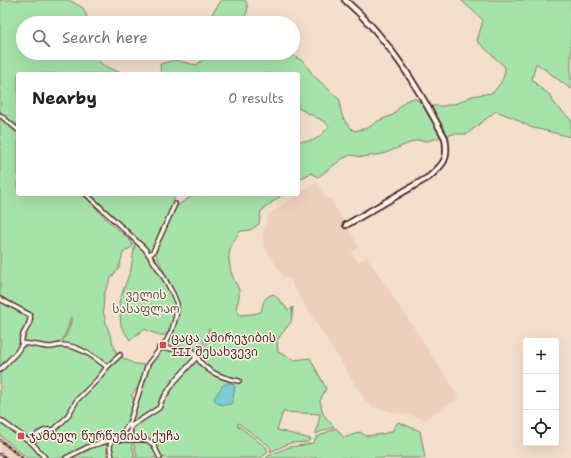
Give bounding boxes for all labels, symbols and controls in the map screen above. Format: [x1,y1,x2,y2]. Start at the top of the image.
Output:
search box [16,16,300,60]
icon: search [30,27,52,49]
text: Search here [62,28,148,48]
text: Nearby [32,87,97,109]
text: 0 results [228,90,284,107]
park label: ველის სასაფლაო [112,287,180,317]
place label: ცაცა ამირეჯიბის III შესახვევი [171,330,276,360]
map controls [523,338,559,446]
button: + [523,338,559,374]
marker: ცაცა ამირეჯიბის III შესახვევი [158,340,168,350]
button: − [523,374,559,410]
button: locate [523,410,559,446]
place label: ჯამბულ წურწუმიას ქუჩა [29,428,180,444]
marker: ჯამბულ წურწუმიას ქუჩა [16,431,26,441]

